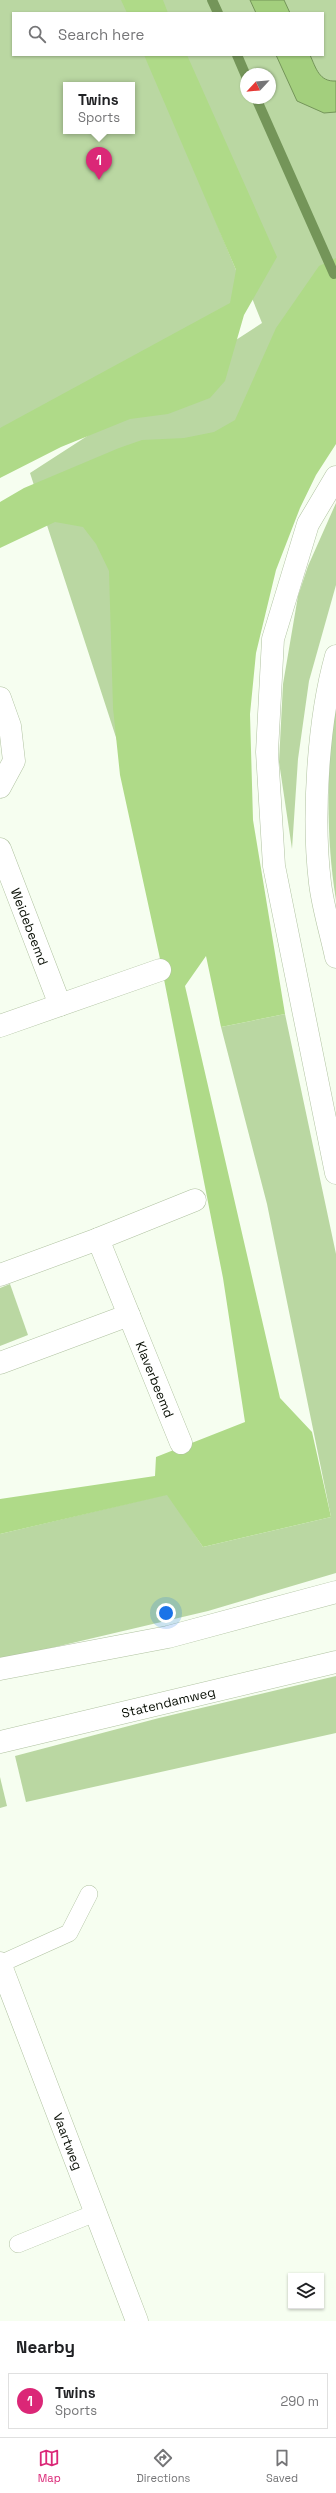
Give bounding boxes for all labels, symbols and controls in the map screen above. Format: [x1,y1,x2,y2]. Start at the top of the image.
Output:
search box [12,12,324,56]
icon: search [26,23,48,45]
text: Search here [58,25,144,44]
north arrow [240,68,276,104]
popup [63,82,135,134]
text: Twins [78,90,119,109]
text: Sports [78,109,120,126]
pin: 1 [86,147,112,180]
street label: Weidebeemd [7,886,52,968]
street label: Klaverbeemd [132,1339,178,1420]
your location [156,1603,176,1623]
street label: Statendamweg [120,1683,217,1722]
street label: Vaartweg [49,2111,86,2173]
map controls [288,2273,324,2309]
button: layers [288,2273,324,2309]
text: Nearby [16,2336,75,2358]
text: Twins [55,2383,96,2402]
text: 1 [27,2393,33,2410]
text: 290 m [280,2393,319,2410]
text: Sports [55,2402,97,2419]
tab: Map [38,2447,61,2485]
tab: Directions [136,2447,190,2485]
tab: Saved [266,2447,298,2485]

